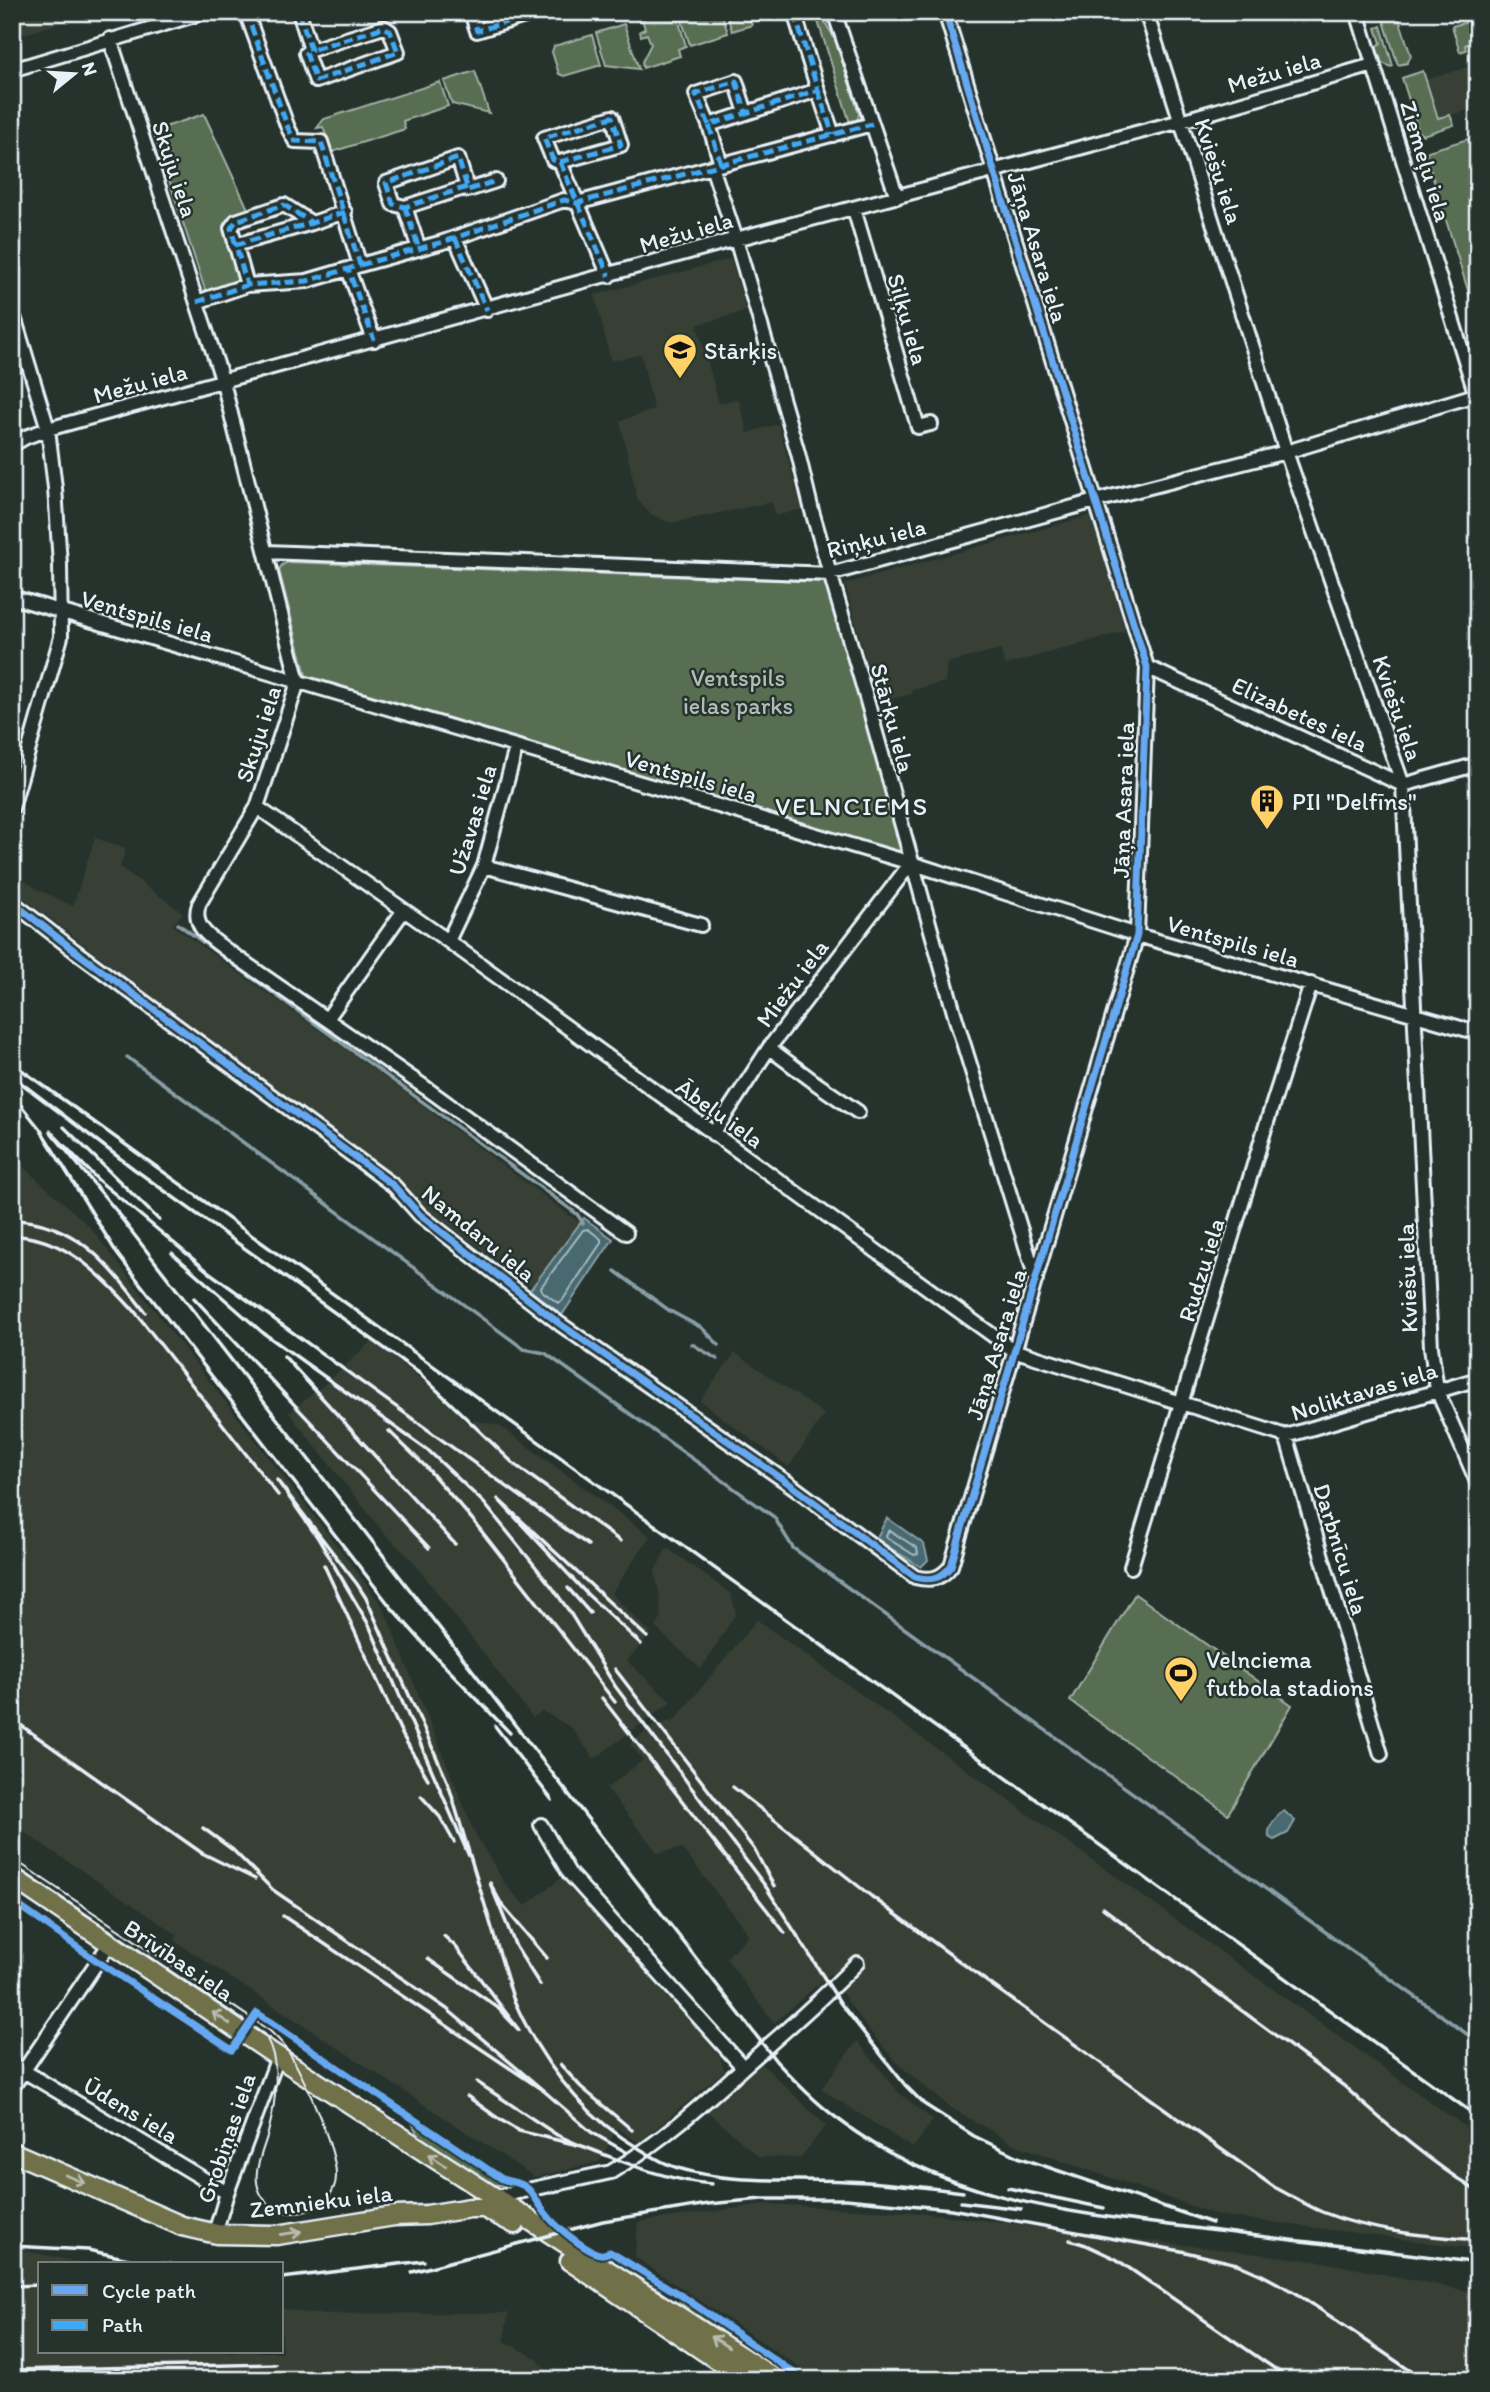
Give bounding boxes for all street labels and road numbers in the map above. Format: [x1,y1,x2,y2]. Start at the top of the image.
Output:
street label: Mežu iela [1224,45,1324,99]
street label: Ziemeļu iela [1394,97,1458,226]
street label: Kviešu iela [1188,114,1250,228]
street label: Skuju iela [146,117,204,221]
street label: Jāņa Asara iela [1001,168,1075,327]
street label: Mežu iela [636,205,736,259]
street label: Siļķu iela [881,270,935,368]
street label: Mežu iela [90,357,190,409]
street label: Riņķu iela [823,512,929,564]
street label: Ventspils iela [78,583,216,649]
street label: Kviešu iela [1366,651,1430,765]
street label: Stārķu iela [864,660,922,776]
street label: Elizabetes iela [1227,670,1373,758]
street label: Skuju iela [229,682,287,786]
street label: Jāņa Asara iela [1106,721,1140,879]
street label: Ventspils iela [622,743,760,809]
street label: Užavas iela [441,761,503,879]
street label: Ventspils iela [1164,908,1302,974]
street label: Miežu iela [749,933,835,1033]
street label: Ābeļu iela [671,1072,769,1154]
street label: Namdaru iela [416,1178,542,1288]
street label: Rudzu iela [1172,1215,1231,1325]
street label: Kviešu iela [1391,1222,1423,1333]
street label: Jāņa Asara iela [959,1264,1033,1423]
street label: Noliktavas iela [1287,1355,1441,1427]
street label: Darbnīcu iela [1307,1480,1375,1618]
street label: Brīvības iela [118,1913,240,2008]
street label: Grobiņas iela [190,2068,262,2207]
street label: Ūdens iela [78,2070,184,2150]
street label: Zemnieku iela [248,2178,395,2224]

